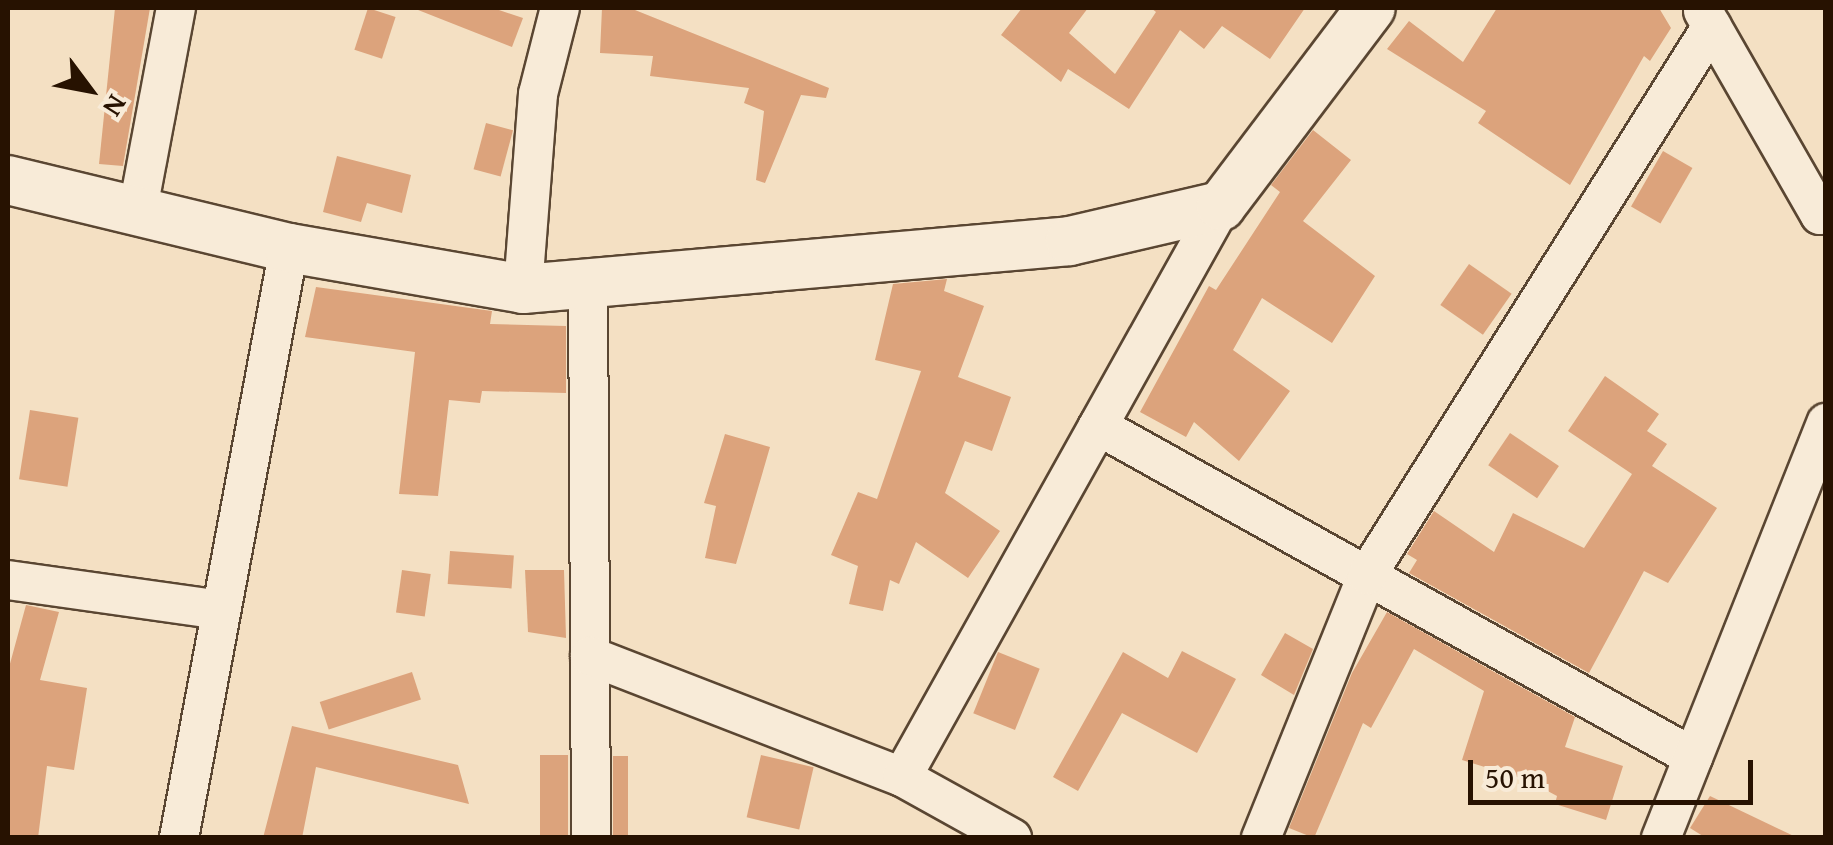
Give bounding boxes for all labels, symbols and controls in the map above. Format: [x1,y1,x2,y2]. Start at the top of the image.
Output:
north arrow [40,40,140,140]
text: N [94,87,138,125]
scale bar [1473,740,1758,802]
text: 50 m [1485,755,1545,799]

